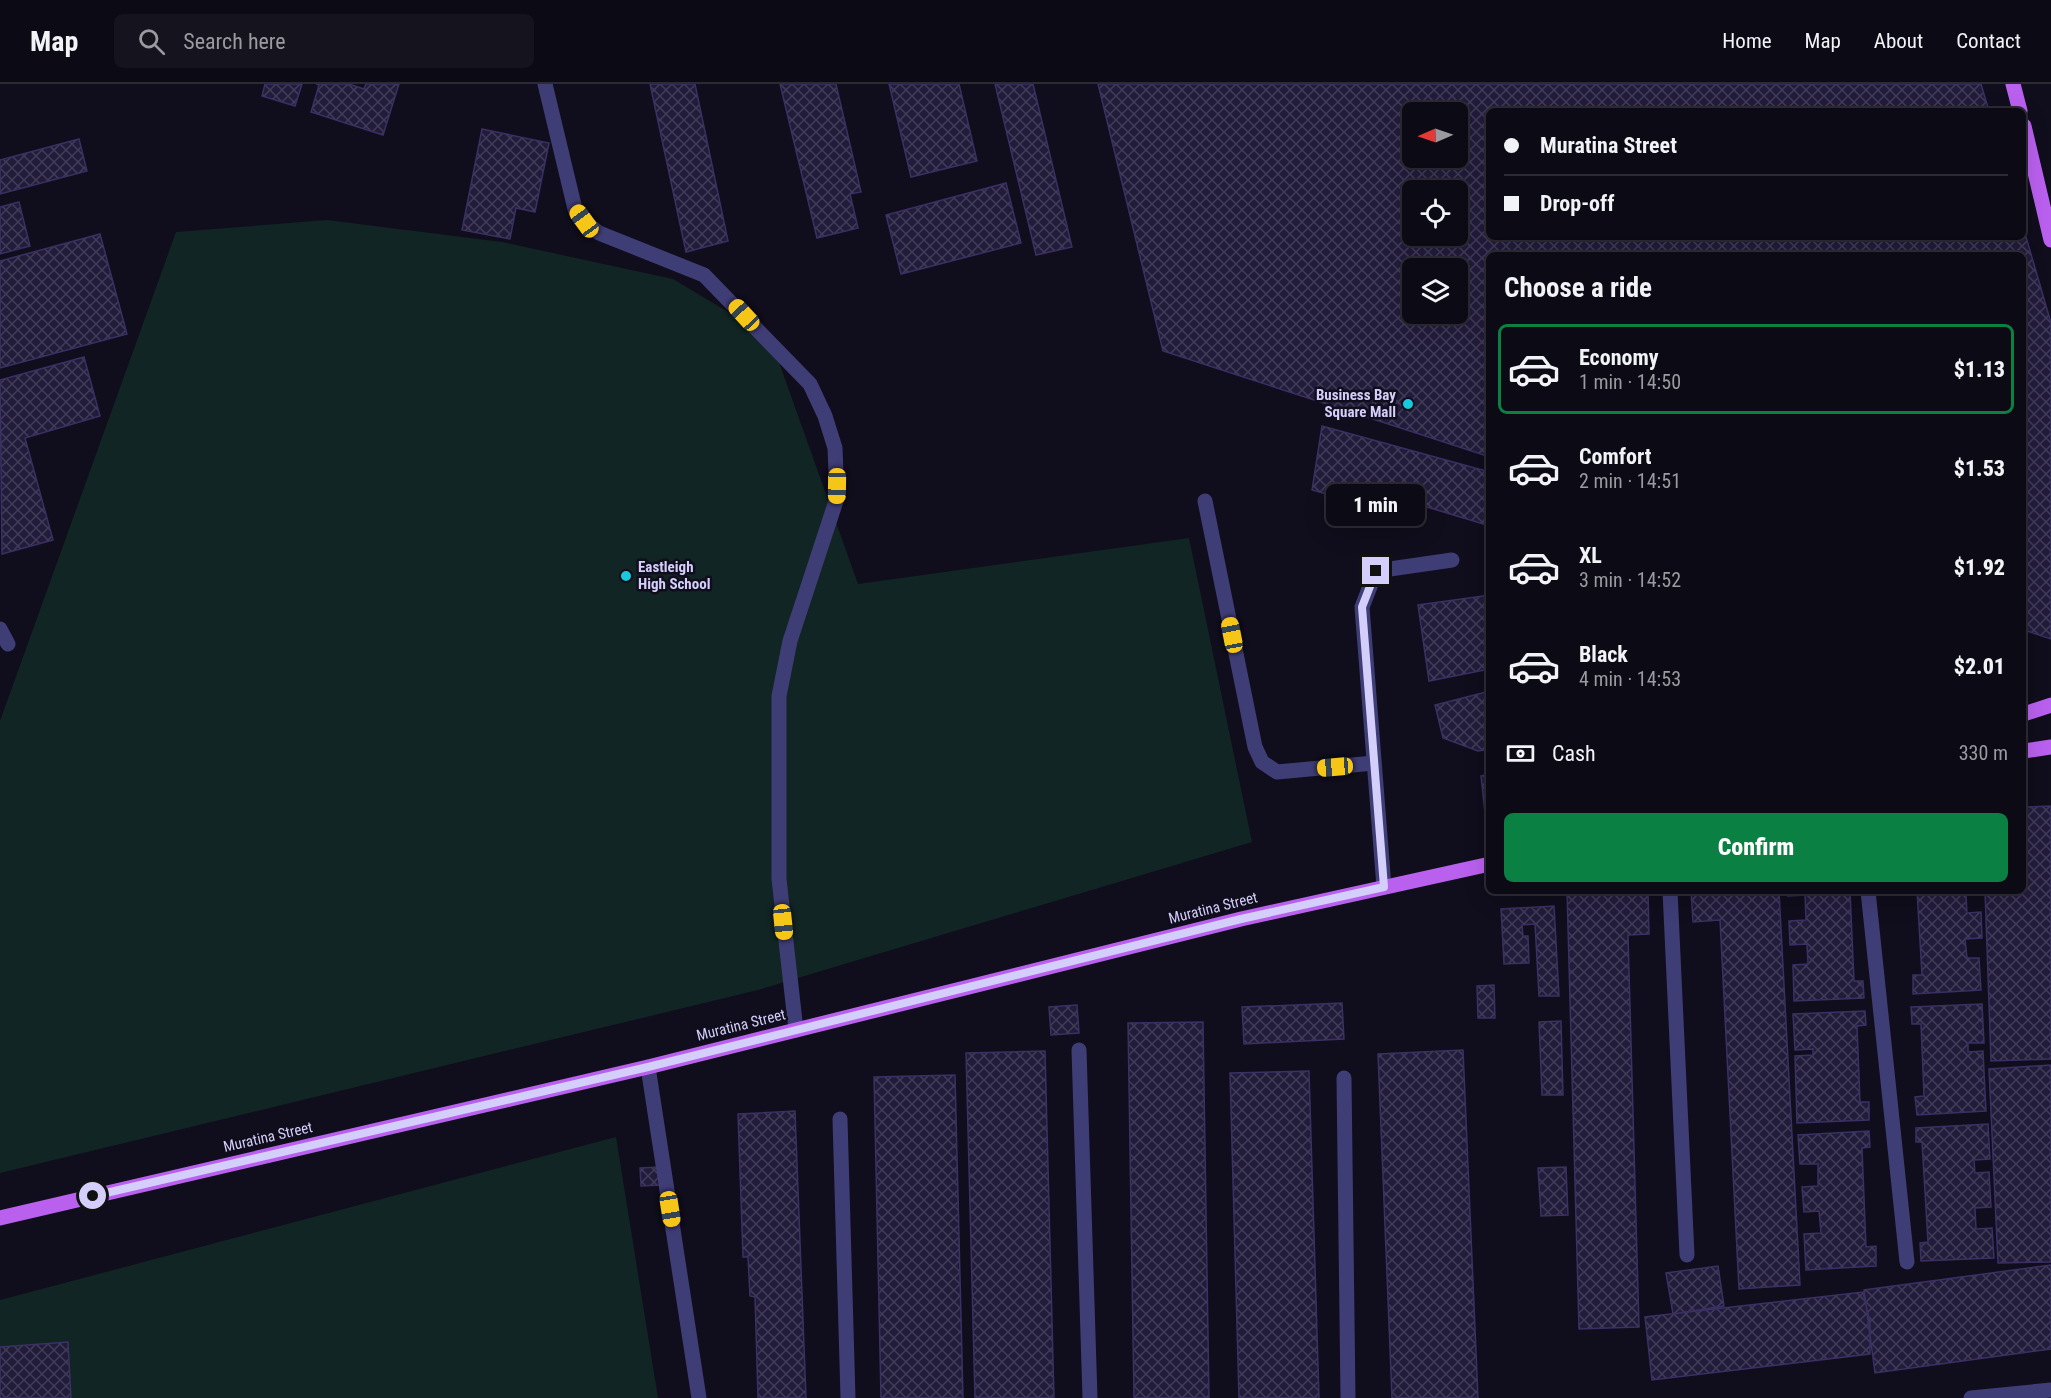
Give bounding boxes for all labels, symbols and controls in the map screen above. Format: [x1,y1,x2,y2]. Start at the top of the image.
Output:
search box [114,14,534,68]
text: Map [30,25,78,58]
icon: search [135,25,168,58]
text: Search here [183,29,286,54]
text: Home [1722,29,1772,53]
text: Map [1805,29,1841,53]
text: About [1874,29,1923,53]
text: Contact [1956,29,2021,53]
north arrow [1402,102,1468,168]
map controls [1402,102,1468,324]
text: Muratina Street [1540,133,1677,158]
button: locate [1402,180,1468,246]
text: Drop-off [1540,191,1614,216]
car [566,201,602,241]
button: layers [1402,258,1468,324]
text: Choose a ride [1504,272,1652,304]
car [725,296,763,334]
icon: car [1507,342,1561,396]
text: Economy [1579,345,1659,370]
text: $1.13 [1954,357,2005,382]
text: 1 min · 14:50 [1579,370,1681,394]
place label: Business Bay Square Mall [1316,386,1396,421]
marker: Business Bay Square Mall [1401,397,1415,411]
icon: car [1507,441,1561,495]
text: Comfort [1579,444,1652,469]
text: $1.53 [1954,456,2005,481]
car [828,468,846,504]
text: 2 min · 14:51 [1579,469,1681,493]
callout: 1 min [1326,484,1426,526]
text: 1 min [1353,493,1398,517]
icon: car [1507,540,1561,594]
text: XL [1579,543,1602,568]
text: $1.92 [1954,555,2005,580]
route end [1362,557,1389,584]
place label: Eastleigh High School [638,558,710,593]
text: 3 min · 14:52 [1579,568,1681,592]
marker: Eastleigh High School [619,569,633,583]
car [1220,616,1244,654]
icon: car [1507,639,1561,693]
text: Black [1579,642,1628,667]
text: $2.01 [1954,654,2005,679]
text: 4 min · 14:53 [1579,667,1681,691]
icon: cash [1504,737,1537,770]
text: Cash [1552,741,1596,766]
text: 330 m [1959,741,2008,765]
car [1316,756,1354,778]
button: Confirm [1504,813,2008,882]
street label: Muratina Street [1167,888,1259,928]
car [772,903,794,941]
street label: Muratina Street [695,1005,787,1045]
street label: Muratina Street [222,1118,314,1156]
route start [79,1182,106,1209]
car [658,1190,682,1228]

